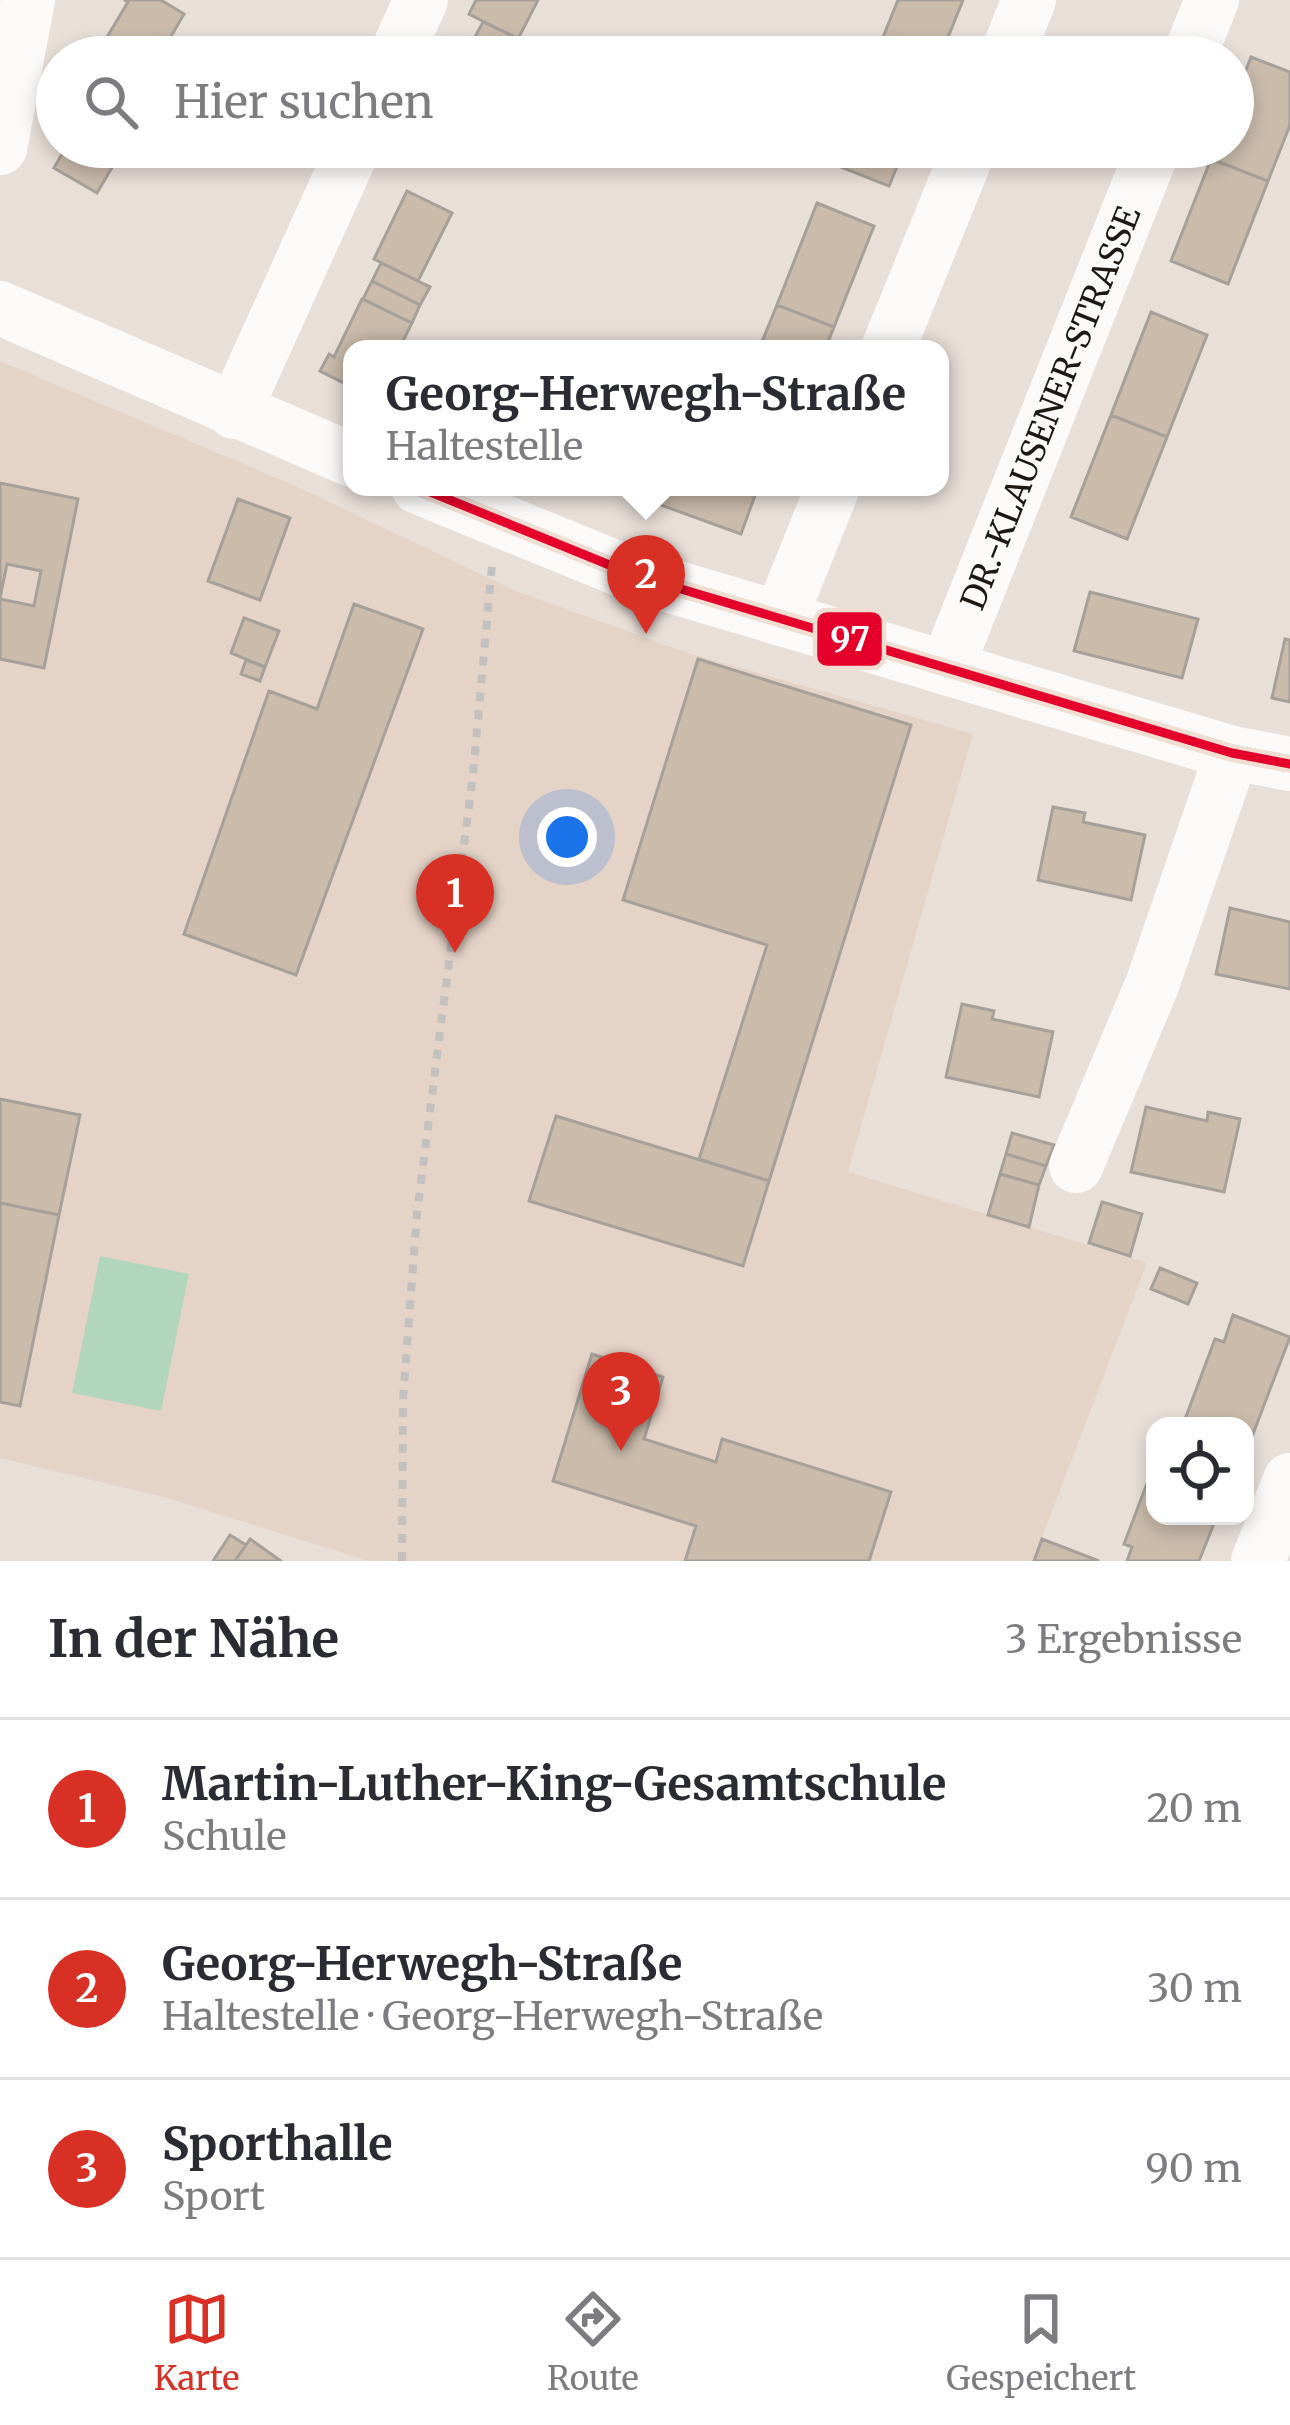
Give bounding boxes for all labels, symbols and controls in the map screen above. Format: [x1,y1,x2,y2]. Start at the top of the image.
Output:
search box [36,36,1254,168]
icon: search [78,69,144,135]
text: Hier suchen [174,74,433,130]
street label: DR.-KLAUSENER-STRASSE [952,200,1149,615]
popup [343,340,949,496]
text: Georg-Herwegh-Straße [386,366,906,422]
text: Haltestelle [386,422,583,471]
pin: 2 [607,535,685,634]
line badge: 97 [815,610,884,668]
text: 97 [830,619,870,660]
your location [537,807,597,867]
pin: 1 [416,854,494,953]
pin: 3 [582,1352,660,1451]
map controls [1146,1417,1254,1525]
button: locate [1146,1417,1254,1525]
text: In der Nähe [48,1607,339,1671]
text: 3 Ergebnisse [1005,1615,1242,1664]
text: Martin-Luther-King-Gesamtschule [162,1756,946,1812]
text: 1 [78,1784,96,1833]
text: 20 m [1147,1784,1242,1833]
text: Schule [162,1812,287,1861]
text: Georg-Herwegh-Straße [162,1936,682,1992]
text: 2 [76,1964,98,2013]
text: 30 m [1147,1964,1242,2013]
text: Haltestelle · Georg-Herwegh-Straße [162,1992,823,2041]
text: Sporthalle [162,2116,393,2172]
text: 3 [76,2144,98,2193]
text: 90 m [1145,2144,1242,2193]
text: Sport [162,2172,265,2221]
tab: Karte [154,2286,240,2399]
tab: Route [547,2286,639,2399]
tab: Gespeichert [946,2286,1136,2399]

